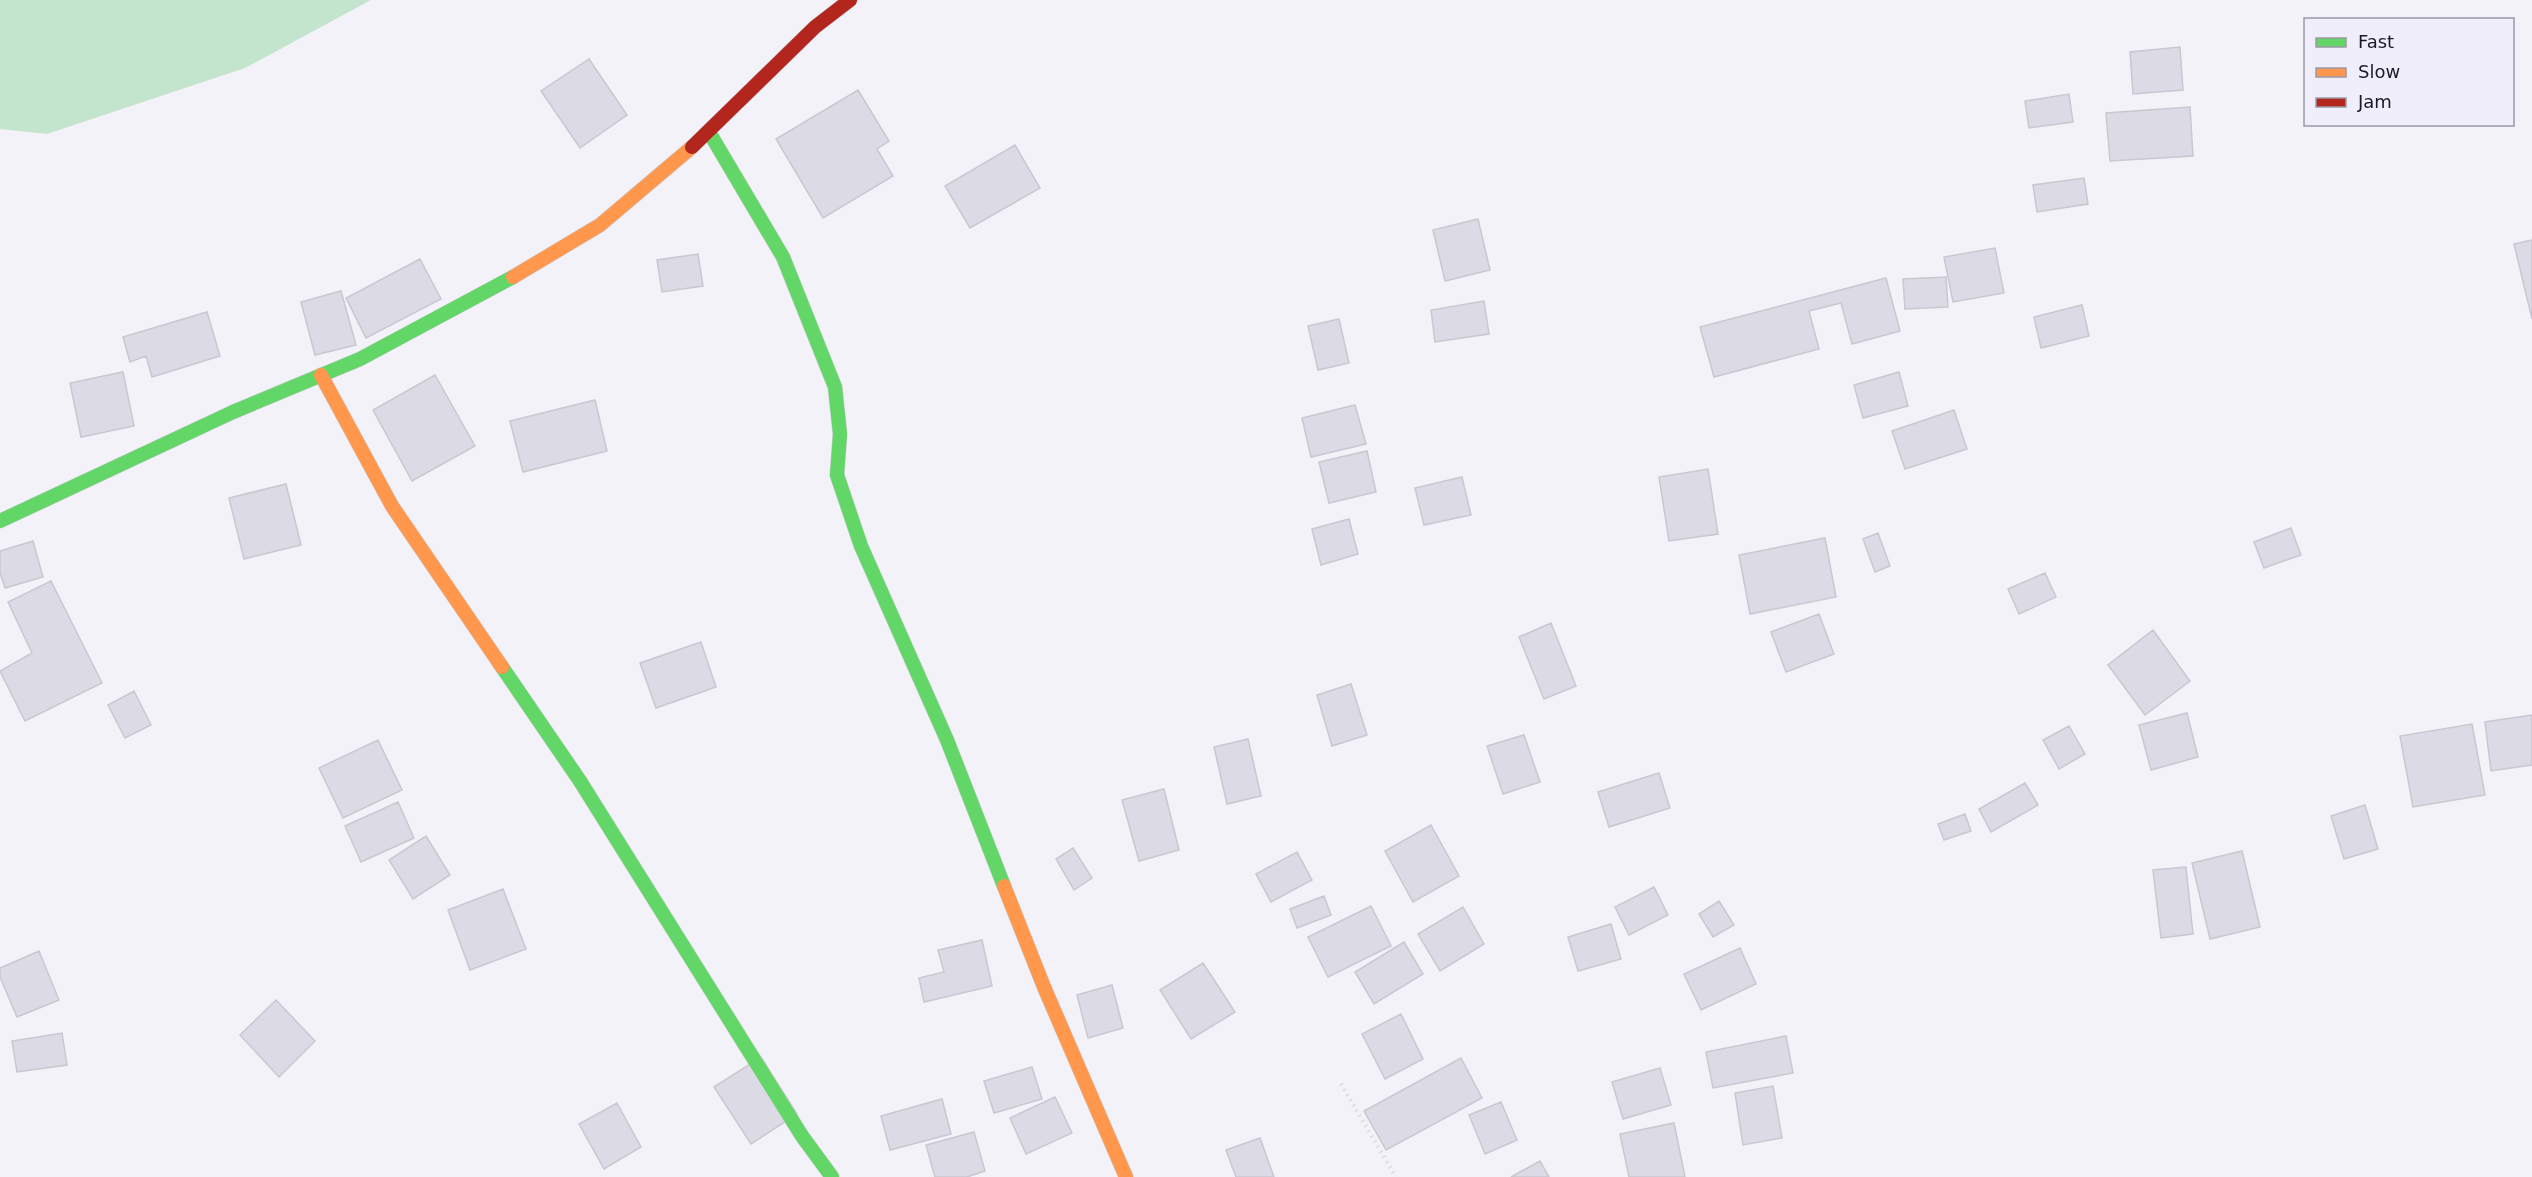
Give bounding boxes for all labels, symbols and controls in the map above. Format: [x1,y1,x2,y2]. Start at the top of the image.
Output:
legend [2304,18,2514,126]
text: Fast [2358,31,2394,52]
text: Slow [2358,61,2400,82]
text: Jam [2357,91,2392,112]

